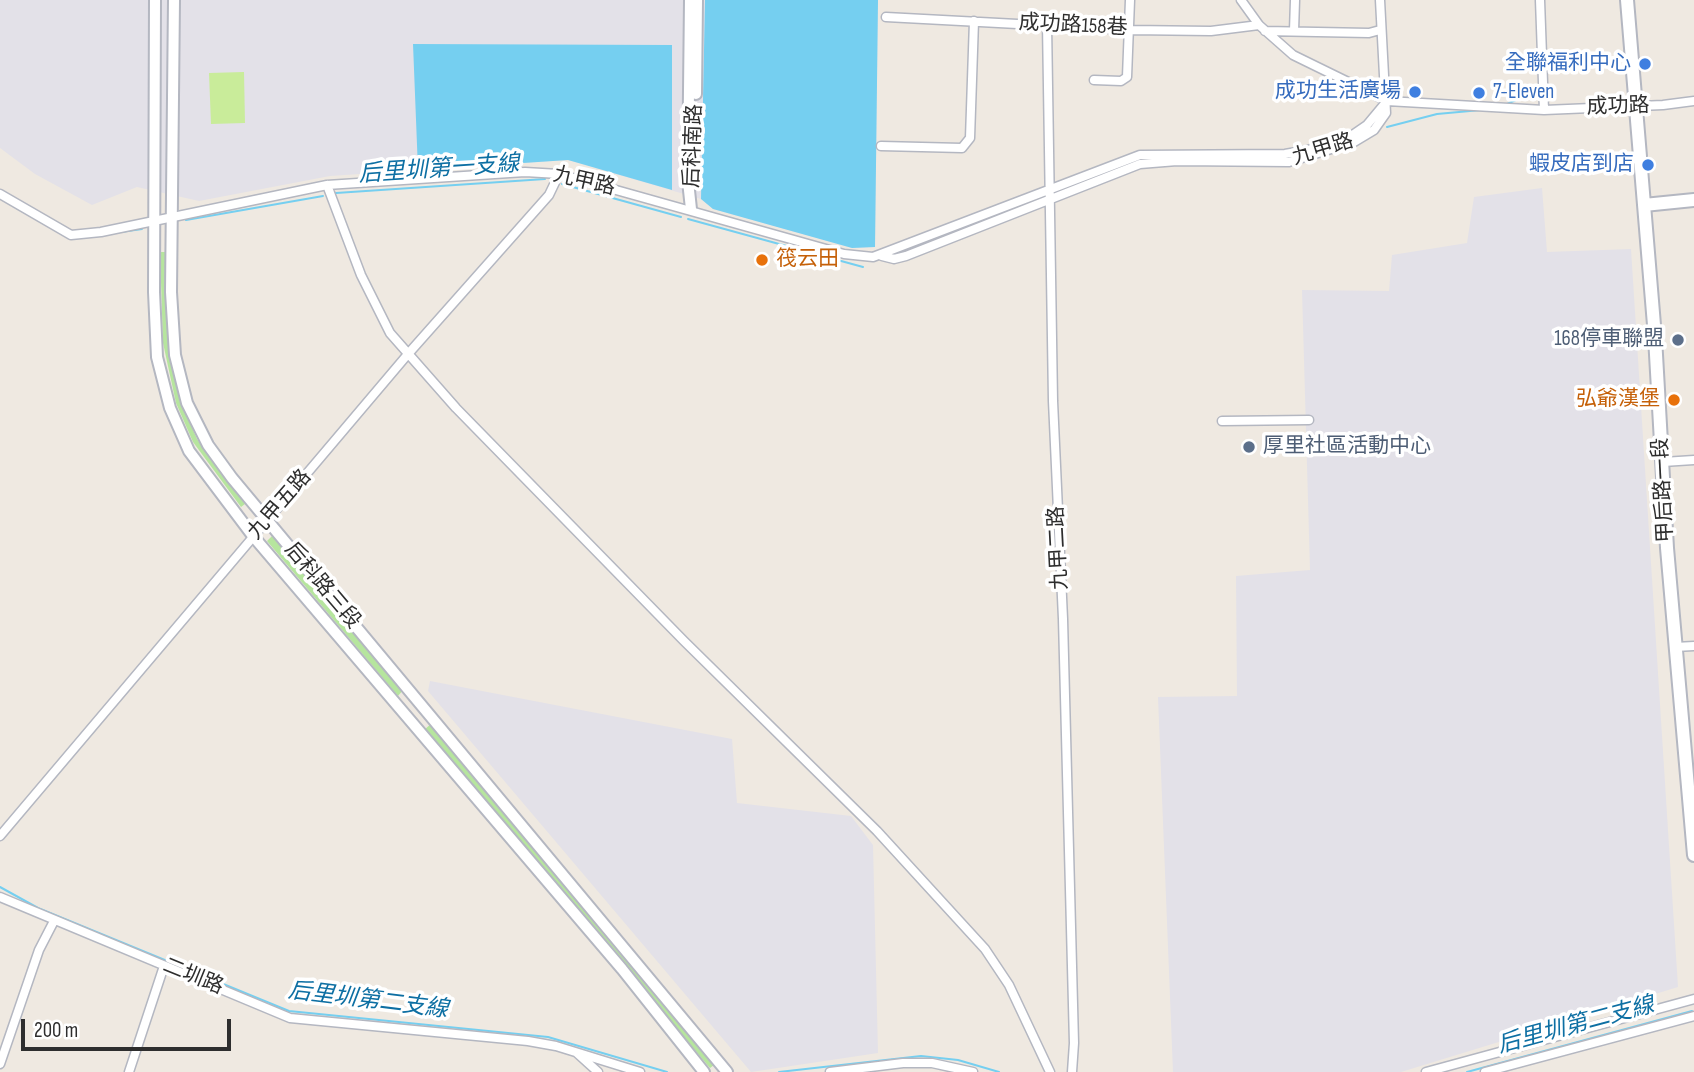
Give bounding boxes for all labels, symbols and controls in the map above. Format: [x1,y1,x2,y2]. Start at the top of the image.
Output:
street label: 成功路158巷 [1018,11,1128,41]
place label: 全聯福利中心 [1505,51,1631,77]
marker: 全聯福利中心 [1637,56,1653,72]
place label: 成功生活廣場 [1275,79,1401,105]
place label: 7-Eleven [1493,80,1554,106]
marker: 成功生活廣場 [1407,84,1423,100]
marker: 7-Eleven [1471,85,1487,101]
street label: 成功路 [1586,93,1650,121]
street label: 后科南路 [680,104,708,188]
street label: 九甲路 [1289,129,1357,171]
water label: 后里圳第一支線 [358,151,520,189]
place label: 蝦皮店到店 [1529,152,1634,178]
marker: 蝦皮店到店 [1640,157,1656,173]
street label: 九甲路 [550,163,618,201]
place label: 筏云田 [776,247,839,273]
marker: 筏云田 [754,252,770,268]
place label: 168停車聯盟 [1554,327,1664,353]
marker: 168停車聯盟 [1670,332,1686,348]
place label: 弘爺漢堡 [1576,387,1660,413]
marker: 弘爺漢堡 [1666,392,1682,408]
place label: 厚里社區活動中心 [1263,434,1431,460]
street label: 甲后路一段 [1649,437,1679,543]
marker: 厚里社區活動中心 [1241,439,1257,455]
street label: 九甲五路 [243,465,317,545]
street label: 九甲二路 [1044,505,1074,591]
street label: 后科路三段 [279,538,365,634]
street label: 二圳路 [159,954,227,1000]
water label: 后里圳第二支線 [286,977,450,1025]
water label: 后里圳第二支線 [1495,992,1657,1060]
scale bar [24,1006,234,1050]
text: 200 m [34,1018,78,1043]

